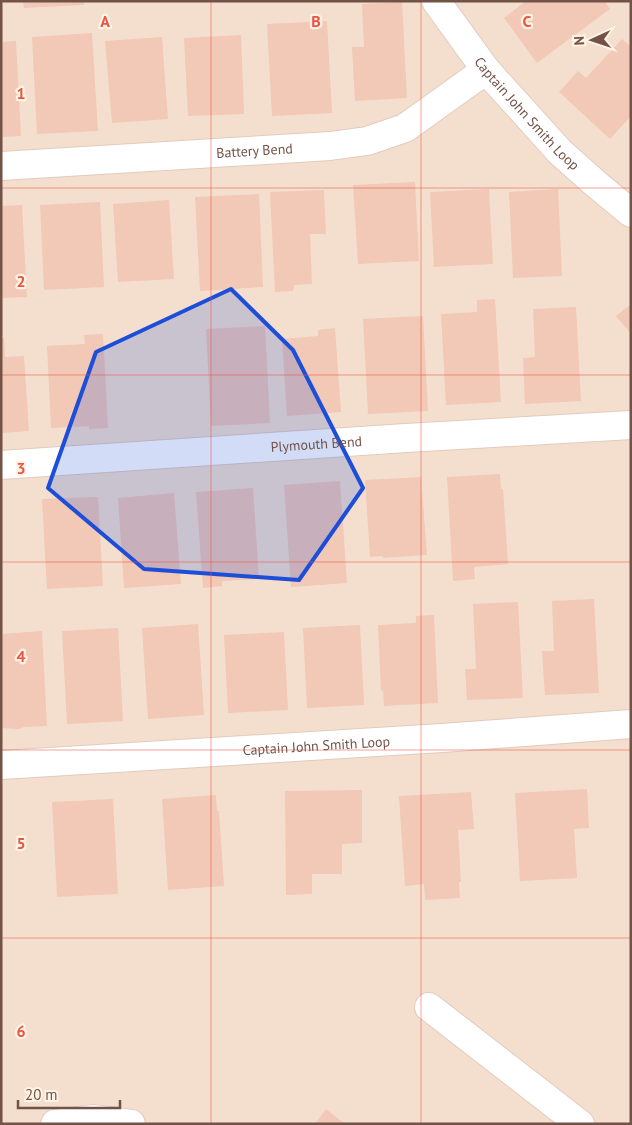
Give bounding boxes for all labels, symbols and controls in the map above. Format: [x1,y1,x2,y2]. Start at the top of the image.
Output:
text: A [100,11,110,31]
text: B [311,11,321,31]
text: C [523,11,532,31]
north arrow [567,15,617,65]
text: N [570,36,588,46]
street label: Captain John Smith Loop [470,53,583,174]
text: 1 [16,83,26,103]
street label: Battery Bend [216,139,293,162]
text: 2 [16,271,26,291]
street label: Plymouth Bend [270,432,363,456]
text: 3 [16,458,26,478]
text: 4 [16,646,26,666]
street label: Captain John Smith Loop [242,732,391,759]
text: 5 [16,833,26,853]
text: 6 [16,1021,26,1041]
scale bar [18,1078,120,1110]
text: 20 m [25,1085,58,1104]

